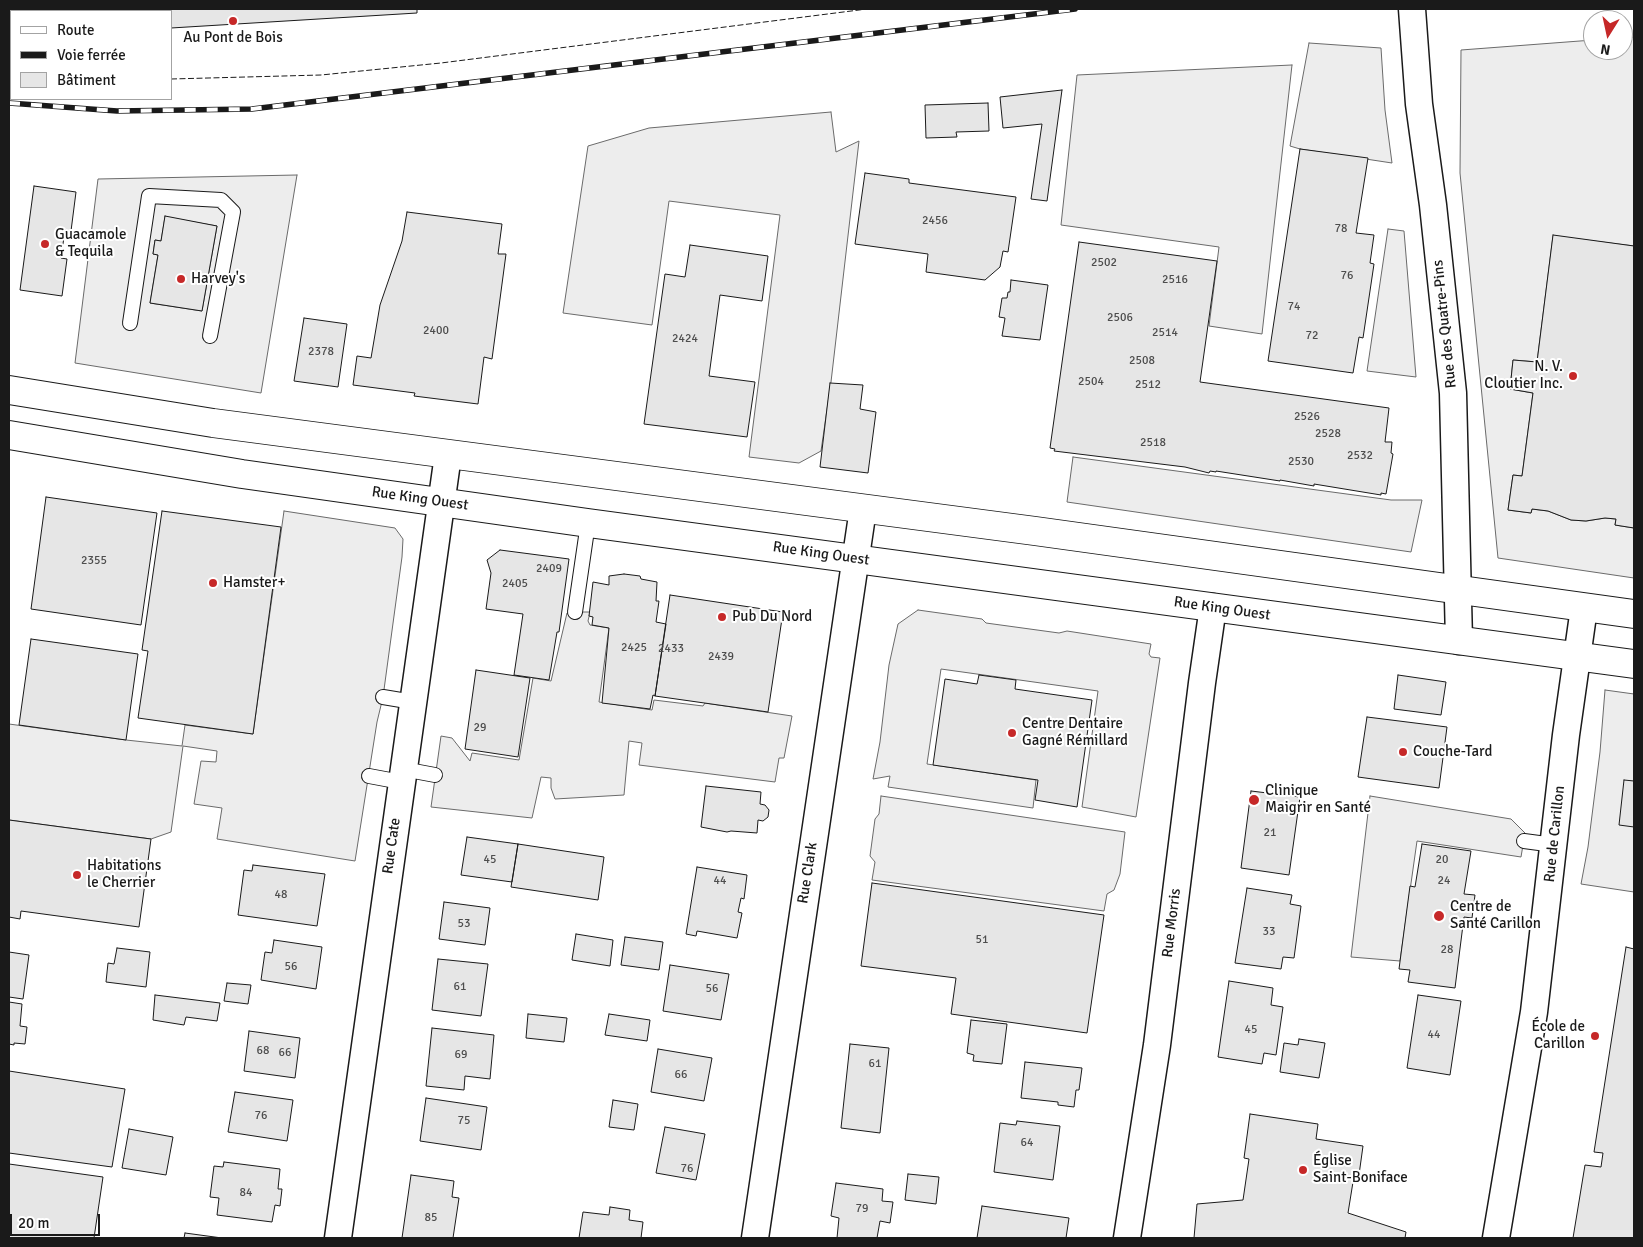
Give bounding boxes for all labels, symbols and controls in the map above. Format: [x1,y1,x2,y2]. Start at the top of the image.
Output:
legend [10,10,172,100]
north arrow [1583,10,1633,60]
marker: Au Pont de Bois [227,15,239,27]
text: Route [57,21,94,39]
place label: Au Pont de Bois [183,29,283,47]
text: N [1599,40,1612,58]
text: Voie ferrée [57,46,126,64]
text: Bâtiment [57,71,116,89]
house number: 2456 [922,214,948,228]
house number: 78 [1335,222,1347,236]
place label: Guacamole & Tequila [55,226,127,261]
marker: Guacamole & Tequila [39,238,51,250]
house number: 2502 [1091,256,1117,270]
street label: Rue des Quatre-Pins [1429,259,1461,389]
house number: 76 [1341,269,1353,283]
place label: Harvey's [191,270,245,288]
marker: Harvey's [175,273,187,285]
house number: 2516 [1162,273,1188,287]
house number: 74 [1288,300,1300,314]
house number: 2506 [1107,311,1133,325]
house number: 2400 [423,324,449,338]
house number: 2514 [1152,326,1178,340]
house number: 72 [1306,329,1318,343]
house number: 2424 [672,332,698,346]
house number: 2378 [308,345,334,359]
house number: 2508 [1129,354,1155,368]
place label: N. V. Cloutier Inc. [1484,358,1563,393]
marker: N. V. Cloutier Inc. [1567,370,1579,382]
house number: 2504 [1078,375,1104,389]
house number: 2512 [1135,378,1161,392]
house number: 2526 [1294,410,1320,424]
house number: 2528 [1315,427,1341,441]
house number: 2518 [1140,436,1166,450]
house number: 2532 [1347,449,1373,463]
house number: 2530 [1288,455,1314,469]
street label: Rue King Ouest [371,483,469,515]
street label: Rue King Ouest [772,538,870,570]
house number: 2355 [81,554,107,568]
house number: 2409 [536,562,562,576]
place label: Hamster+ [223,574,285,592]
marker: Hamster+ [207,577,219,589]
house number: 2405 [502,577,528,591]
street label: Rue King Ouest [1173,593,1271,625]
place label: Pub Du Nord [732,608,812,626]
marker: Pub Du Nord [716,611,728,623]
house number: 2425 [621,641,647,655]
house number: 2433 [658,642,684,656]
house number: 2439 [708,650,734,664]
place label: Centre Dentaire Gagné Rémillard [1022,715,1128,750]
house number: 29 [474,721,486,735]
marker: Centre Dentaire Gagné Rémillard [1006,727,1018,739]
place label: Couche-Tard [1413,743,1492,761]
marker: Couche-Tard [1397,746,1409,758]
place label: Clinique Maigrir en Santé [1265,782,1371,817]
street label: Rue de Carillon [1541,785,1569,883]
marker: Clinique Maigrir en Santé [1247,793,1261,807]
street label: Rue Cate [379,817,405,875]
house number: 21 [1264,826,1276,840]
street label: Rue Clark [794,841,822,905]
house number: 45 [484,853,496,867]
house number: 20 [1436,853,1448,867]
place label: Habitations le Cherrier [87,857,161,892]
marker: Habitations le Cherrier [71,869,83,881]
house number: 44 [714,874,726,888]
house number: 24 [1438,874,1450,888]
street label: Rue Morris [1159,887,1185,959]
house number: 48 [275,888,287,902]
place label: Centre de Santé Carillon [1450,898,1541,933]
marker: Centre de Santé Carillon [1432,909,1446,923]
house number: 53 [458,917,470,931]
house number: 33 [1263,925,1275,939]
house number: 51 [976,933,988,947]
house number: 28 [1441,943,1453,957]
house number: 56 [285,960,297,974]
house number: 61 [454,980,466,994]
house number: 56 [706,982,718,996]
place label: École de Carillon [1531,1018,1585,1053]
house number: 45 [1245,1023,1257,1037]
house number: 44 [1428,1028,1440,1042]
marker: École de Carillon [1589,1030,1601,1042]
house number: 68 [257,1044,269,1058]
house number: 66 [279,1046,291,1060]
house number: 69 [455,1048,467,1062]
house number: 61 [869,1057,881,1071]
house number: 66 [675,1068,687,1082]
house number: 76 [255,1109,267,1123]
house number: 75 [458,1114,470,1128]
house number: 64 [1021,1136,1033,1150]
place label: Église Saint-Boniface [1313,1152,1408,1187]
house number: 76 [681,1162,693,1176]
marker: Église Saint-Boniface [1297,1164,1309,1176]
house number: 84 [240,1186,252,1200]
house number: 79 [856,1202,868,1216]
scale bar [12,1204,102,1236]
house number: 85 [425,1211,437,1225]
text: 20 m [18,1214,49,1232]

